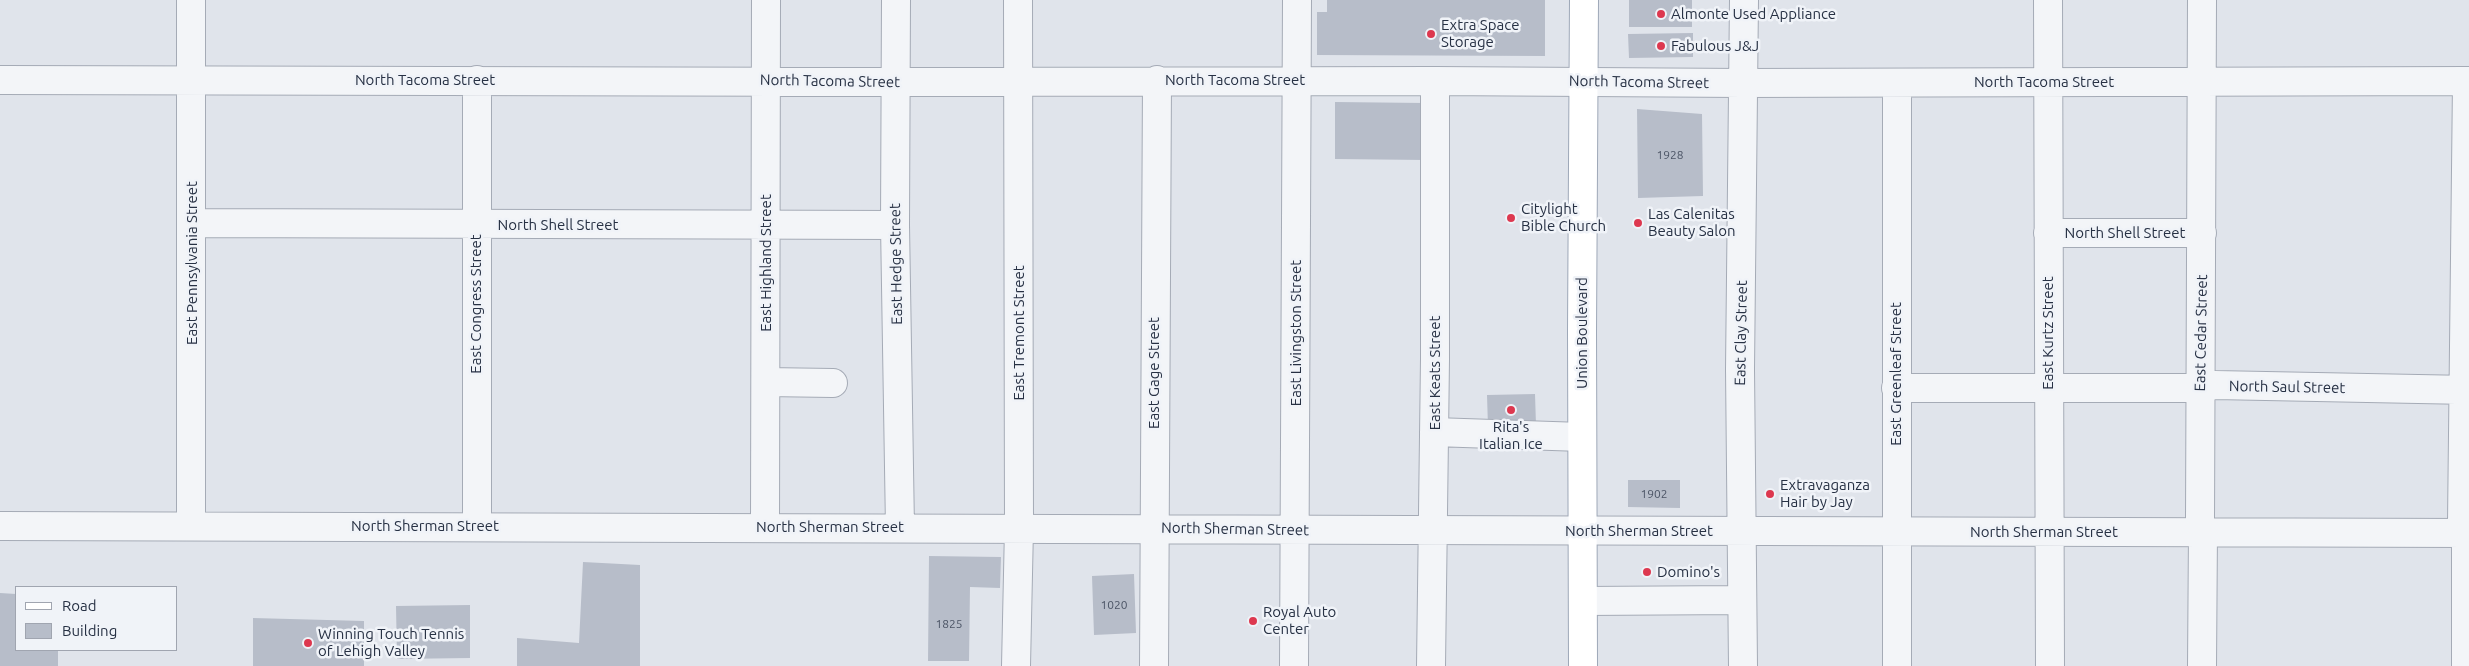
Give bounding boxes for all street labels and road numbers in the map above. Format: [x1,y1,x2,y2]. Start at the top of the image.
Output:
street label: North Tacoma Street [355,71,495,89]
street label: North Tacoma Street [760,71,900,91]
street label: North Tacoma Street [1165,71,1305,89]
street label: North Tacoma Street [1569,72,1709,92]
street label: North Tacoma Street [1974,73,2114,91]
street label: East Pennsylvania Street [183,181,201,345]
street label: East Highland Street [757,194,775,332]
street label: East Hedge Street [886,203,906,325]
street label: North Shell Street [498,216,618,234]
street label: North Shell Street [2065,224,2185,242]
street label: East Congress Street [467,234,485,374]
street label: East Livingston Street [1287,260,1305,406]
street label: East Tremont Street [1010,265,1028,401]
street label: East Cedar Street [2191,274,2211,392]
street label: East Kurtz Street [2039,276,2057,390]
street label: Union Boulevard [1573,277,1591,389]
street label: East Clay Street [1731,280,1751,386]
street label: East Greenleaf Street [1887,302,1905,446]
street label: East Keats Street [1426,316,1444,430]
street label: East Gage Street [1145,317,1163,429]
street label: North Saul Street [2229,377,2345,397]
street label: North Sherman Street [351,517,499,535]
street label: North Sherman Street [756,518,904,536]
street label: North Sherman Street [1161,519,1309,539]
street label: North Sherman Street [1565,522,1713,540]
street label: North Sherman Street [1970,523,2118,541]

